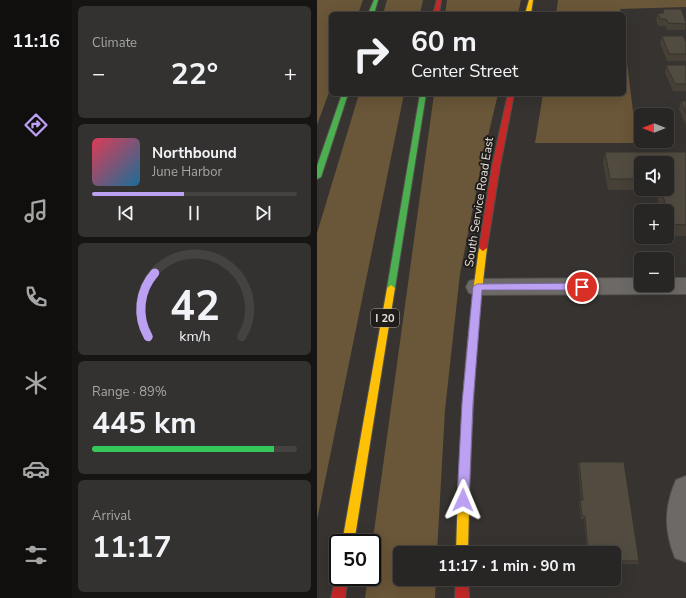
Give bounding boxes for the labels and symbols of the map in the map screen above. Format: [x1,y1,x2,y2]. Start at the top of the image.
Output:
north arrow [634,108,674,148]
street label: South Service Road East [461,135,497,268]
pin [565,270,599,304]
road number: I 20 [371,309,399,327]
position arrow [442,479,484,521]
speed limit sign: 50 [329,534,381,586]

